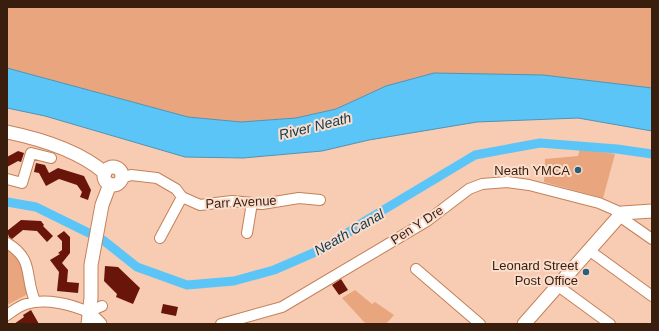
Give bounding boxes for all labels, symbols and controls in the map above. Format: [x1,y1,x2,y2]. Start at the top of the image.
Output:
water label: River Neath [277,109,353,143]
place label: Neath YMCA [494,163,570,178]
marker: Neath YMCA [573,165,583,175]
street label: Parr Avenue [205,193,277,211]
street label: Pen Y Dre [388,203,446,247]
water label: Neath Canal [311,205,387,258]
place label: Leonard Street Post Office [492,258,578,288]
marker: Leonard Street Post Office [581,267,591,277]

